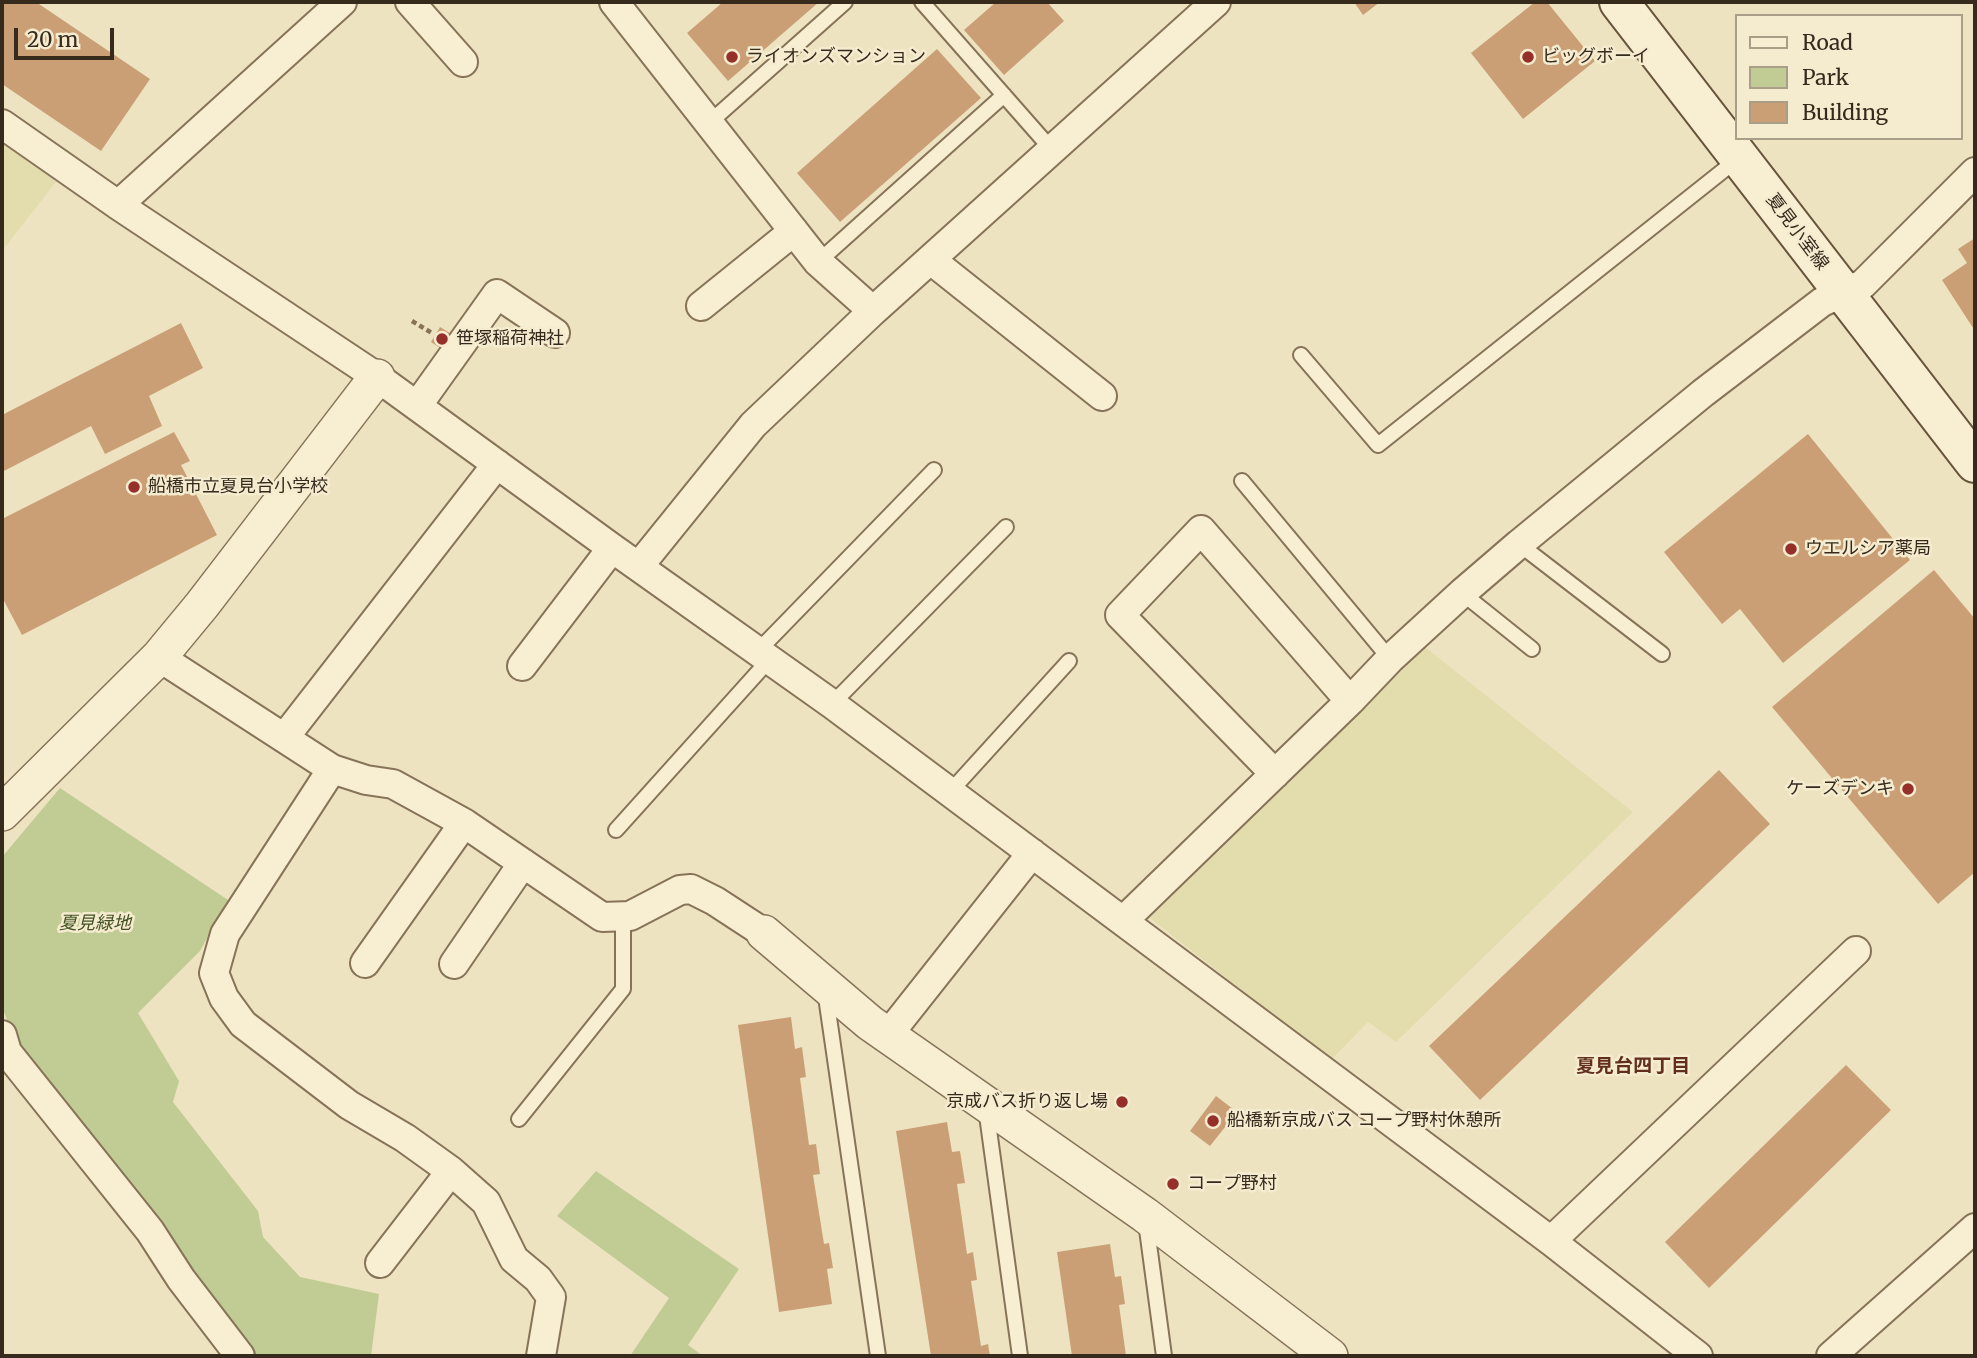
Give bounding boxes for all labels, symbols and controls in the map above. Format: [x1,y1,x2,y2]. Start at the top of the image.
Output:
scale bar [18,14,117,58]
legend [1736,14,1963,140]
text: 20 m [27,26,78,53]
text: Road [1802,29,1853,56]
place label: ライオンズマンション [746,46,926,68]
place label: ビッグボーイ [1542,46,1650,68]
marker: ライオンズマンション [724,49,740,65]
marker: ビッグボーイ [1520,49,1536,65]
text: Park [1802,64,1849,91]
text: Building [1802,99,1888,126]
street label: 夏見小室線 [1761,190,1833,274]
place label: 笹塚稲荷神社 [456,328,564,350]
marker: 笹塚稲荷神社 [434,331,450,347]
place label: 船橋市立夏見台小学校 [148,476,328,498]
marker: 船橋市立夏見台小学校 [126,479,142,495]
place label: ウエルシア薬局 [1805,538,1931,560]
marker: ウエルシア薬局 [1783,541,1799,557]
place label: ケーズデンキ [1786,778,1894,800]
marker: ケーズデンキ [1900,781,1916,797]
park label: 夏見緑地 [59,913,131,935]
district label: 夏見台四丁目 [1576,1056,1690,1078]
place label: 京成バス折り返し場 [946,1091,1108,1113]
marker: 京成バス折り返し場 [1114,1094,1130,1110]
place label: 船橋新京成バス コープ野村休憩所 [1227,1110,1501,1132]
marker: 船橋新京成バス コープ野村休憩所 [1205,1113,1221,1129]
place label: コープ野村 [1187,1173,1277,1195]
marker: コープ野村 [1165,1176,1181,1192]

